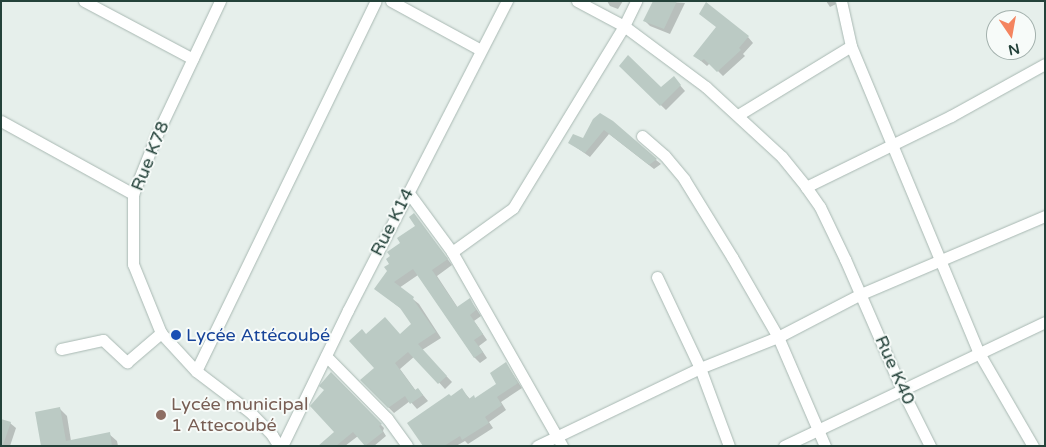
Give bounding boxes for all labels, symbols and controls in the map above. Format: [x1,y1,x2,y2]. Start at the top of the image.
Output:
north arrow [986,10,1036,60]
text: N [1007,40,1021,59]
street label: Rue K78 [126,118,174,194]
street label: Rue K14 [366,184,418,260]
place label: Lycée Attécoubé [186,324,330,346]
marker: Lycée Attécoubé [170,329,182,341]
street label: Rue K40 [870,332,920,408]
place label: Lycée municipal 1 Attecoubé [171,394,308,436]
marker: Lycée municipal 1 Attecoubé [155,409,167,421]

